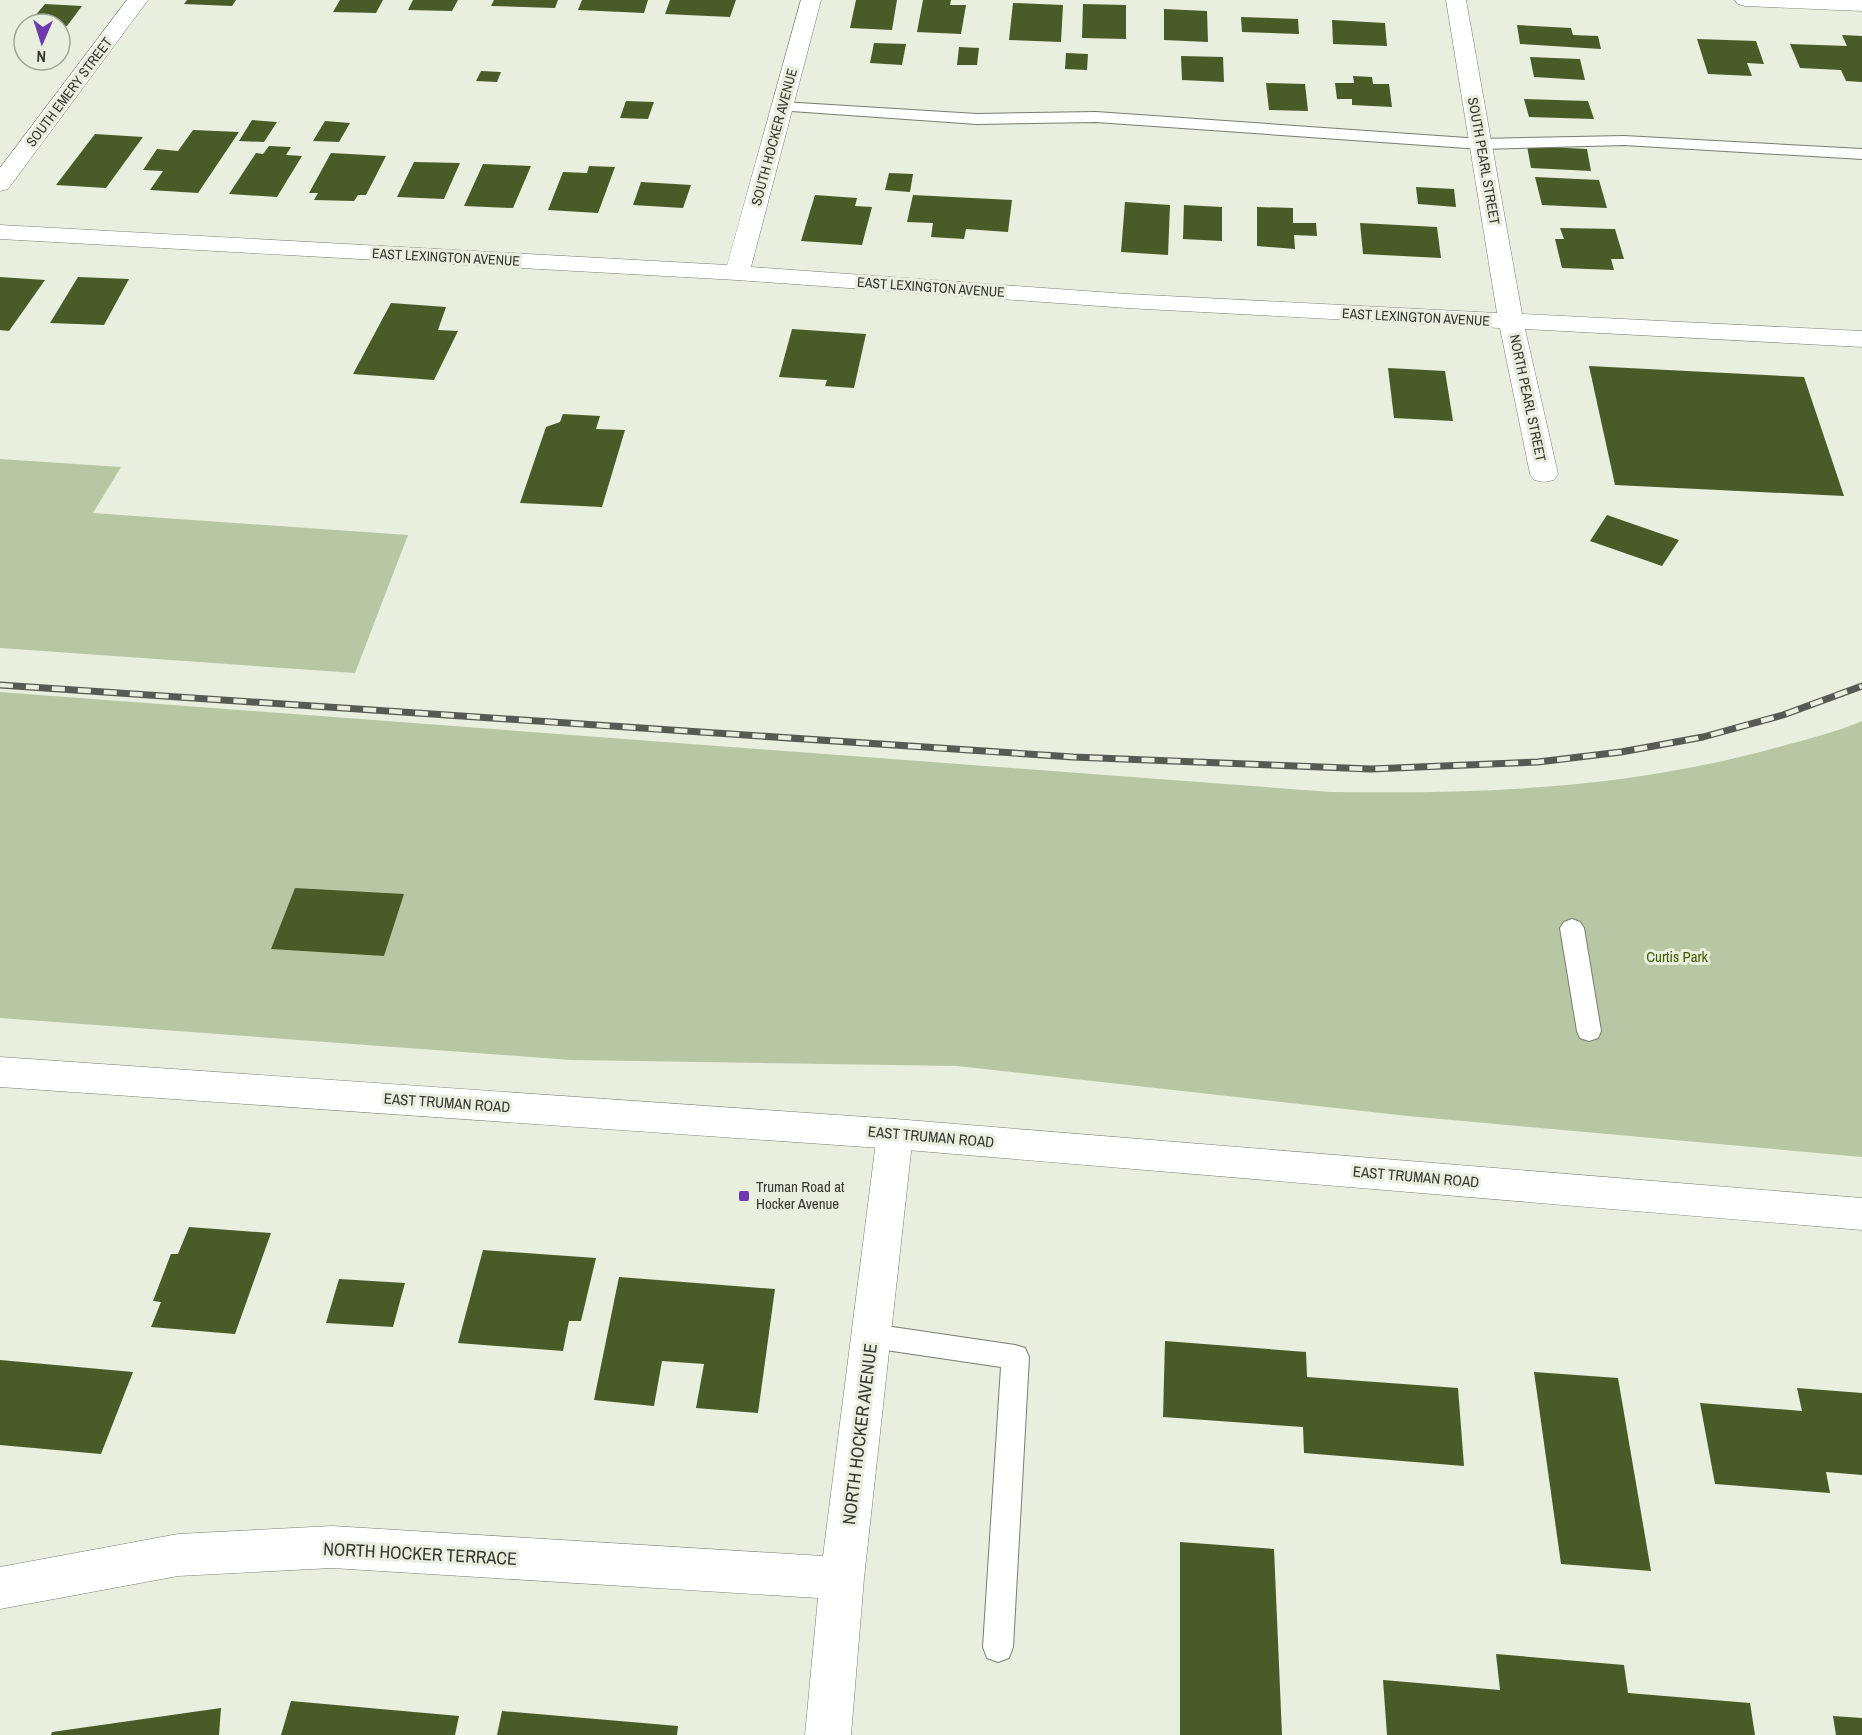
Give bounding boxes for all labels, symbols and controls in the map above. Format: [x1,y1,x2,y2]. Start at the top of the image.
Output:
north arrow [12,12,72,72]
street label: SOUTH EMERY STREET [22,34,116,150]
text: N [36,46,47,68]
street label: SOUTH HOCKER AVENUE [747,66,801,208]
street label: SOUTH PEARL STREET [1464,96,1504,226]
street label: EAST LEXINGTON AVENUE [372,244,520,270]
street label: EAST LEXINGTON AVENUE [857,273,1005,301]
street label: EAST LEXINGTON AVENUE [1342,304,1490,330]
street label: NORTH PEARL STREET [1506,333,1550,463]
park label: Curtis Park [1646,946,1709,967]
street label: EAST TRUMAN ROAD [383,1088,511,1117]
street label: EAST TRUMAN ROAD [867,1121,995,1152]
street label: EAST TRUMAN ROAD [1352,1161,1480,1192]
place label: Truman Road at Hocker Avenue [756,1176,845,1214]
marker: Truman Road at Hocker Avenue [737,1189,751,1203]
street label: NORTH HOCKER AVENUE [836,1342,883,1526]
street label: NORTH HOCKER TERRACE [323,1536,517,1571]

